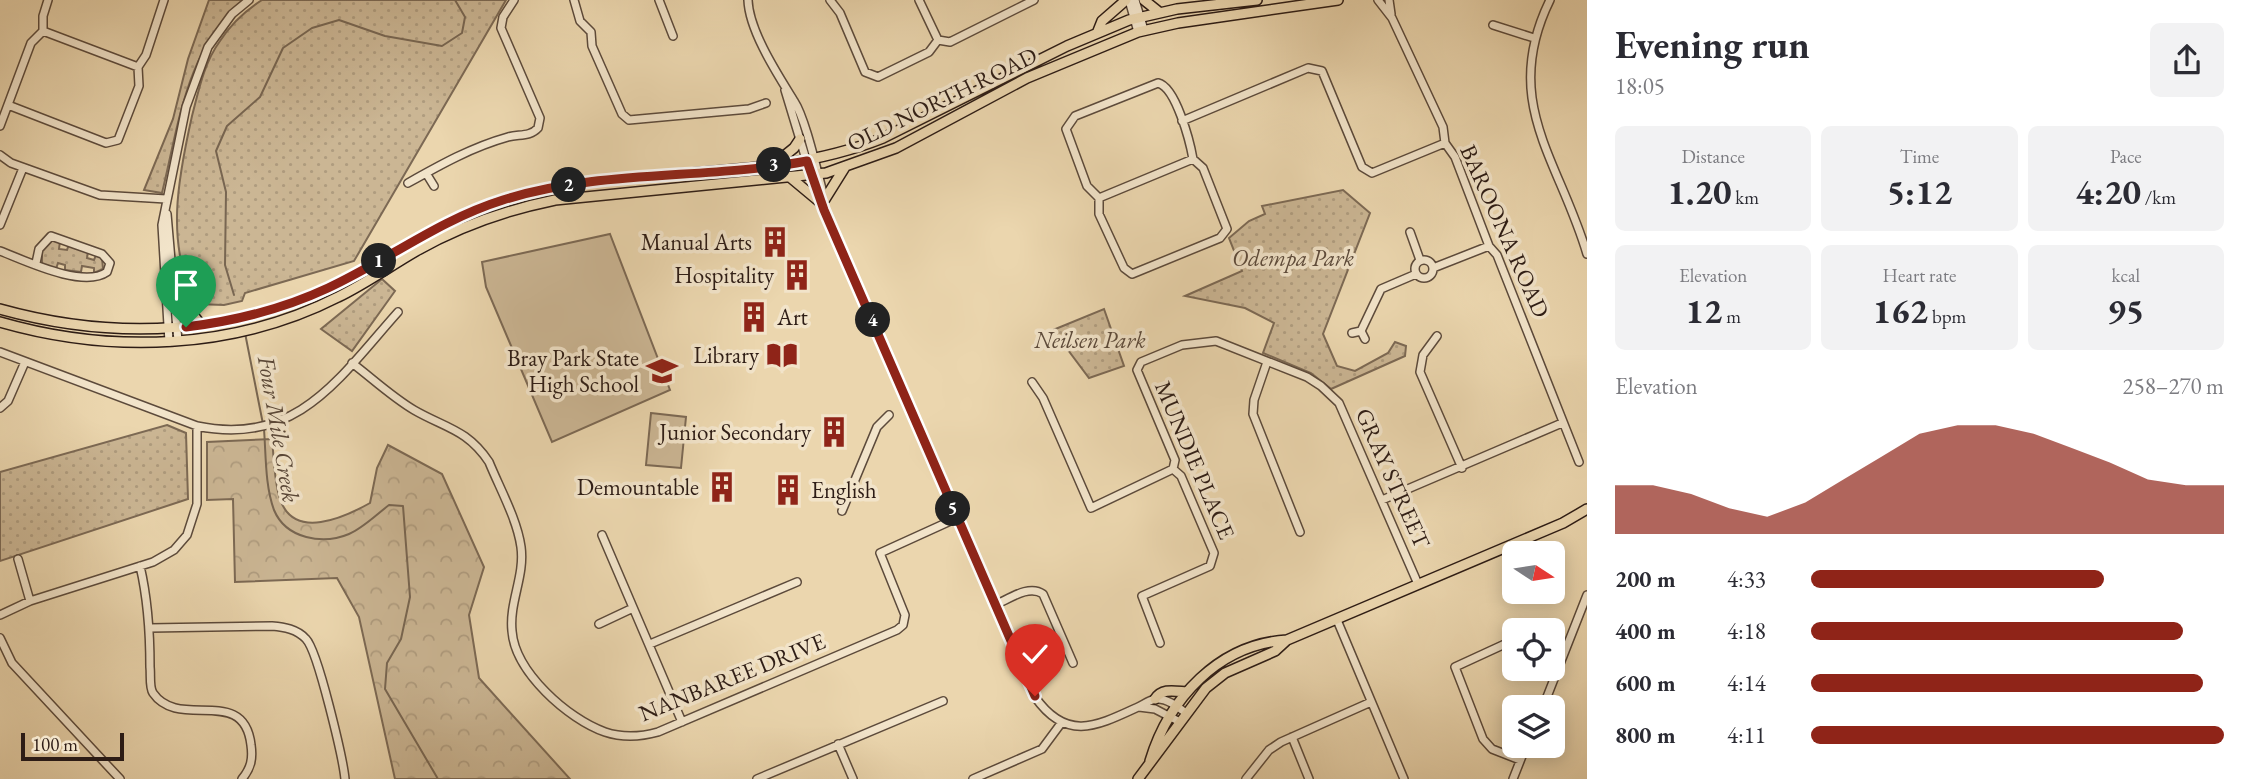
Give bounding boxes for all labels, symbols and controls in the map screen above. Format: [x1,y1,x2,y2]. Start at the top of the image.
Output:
text: Evening run [1615,20,1810,69]
button: share [2150,23,2224,97]
street label: OLD NORTH ROAD [842,40,1042,158]
text: 18:05 [1615,71,1665,101]
street label: BAROONA ROAD [1453,140,1557,322]
text: Distance [1681,144,1745,169]
text: Time [1900,144,1939,169]
text: Pace [2110,144,2142,169]
pin: 3 [756,148,792,182]
text: 3 [768,152,779,177]
pin: 2 [552,168,586,202]
text: 1.20 [1667,169,1732,214]
text: 5:12 [1887,169,1952,214]
text: 4:20 [2076,169,2141,214]
text: 2 [563,172,574,197]
text: km [1732,185,1759,210]
text: /km [2141,185,2176,210]
building icon: Manual Arts [758,225,792,259]
place label: Manual Arts [641,227,752,257]
park label: Odempa Park [1232,243,1354,273]
pin: 1 [362,244,396,278]
text: 1 [373,248,384,273]
pin [156,255,216,327]
building icon: Hospitality [780,258,814,292]
place label: Hospitality [674,260,775,290]
text: Elevation [1679,263,1747,288]
text: Heart rate [1883,263,1956,288]
text: kcal [2112,263,2140,288]
icon: arrive [167,266,205,304]
text: 12 [1685,288,1722,333]
text: 162 [1873,288,1928,333]
text: 95 [2107,288,2144,333]
building icon: Art [737,300,771,334]
place label: Art [776,302,809,332]
pin: 4 [856,302,890,338]
text: m [1722,304,1741,329]
text: bpm [1928,304,1966,329]
text: 4 [867,307,878,332]
park label: Neilsen Park [1033,325,1146,355]
library icon: Library [765,338,799,372]
place label: Library [693,340,760,370]
place label: Bray Park State High School [507,343,639,399]
water label: Four Mile Creek [251,352,307,505]
school or university icon: Bray Park State High School [645,354,679,388]
text: Elevation [1615,371,1698,401]
text: 258–270 m [2123,371,2224,401]
street label: MUNDIE PLACE [1148,376,1242,544]
street label: GRAY STREET [1349,403,1437,553]
building icon: Junior Secondary [817,415,851,449]
place label: Junior Secondary [657,417,812,447]
building icon: Demountable [705,470,739,504]
place label: Demountable [577,472,699,502]
building icon: English [771,473,805,507]
place label: English [811,475,877,505]
pin: 5 [936,491,970,526]
text: 5 [947,496,958,521]
north arrow [1502,541,1564,604]
map controls [1502,541,1565,758]
text: 200 m [1615,564,1676,594]
text: 4:33 [1727,564,1766,594]
text: 400 m [1615,616,1676,646]
text: 4:18 [1727,616,1766,646]
button: locate [1502,618,1565,681]
pin [1005,624,1065,696]
street label: NANBAREE DRIVE [634,626,830,728]
icon: check [1016,635,1054,673]
text: 600 m [1615,668,1676,698]
text: 4:14 [1727,668,1766,698]
button: layers [1502,695,1565,758]
text: 800 m [1615,720,1676,750]
text: 4:11 [1727,720,1766,750]
scale bar [21,730,124,762]
text: 100 m [32,732,78,757]

